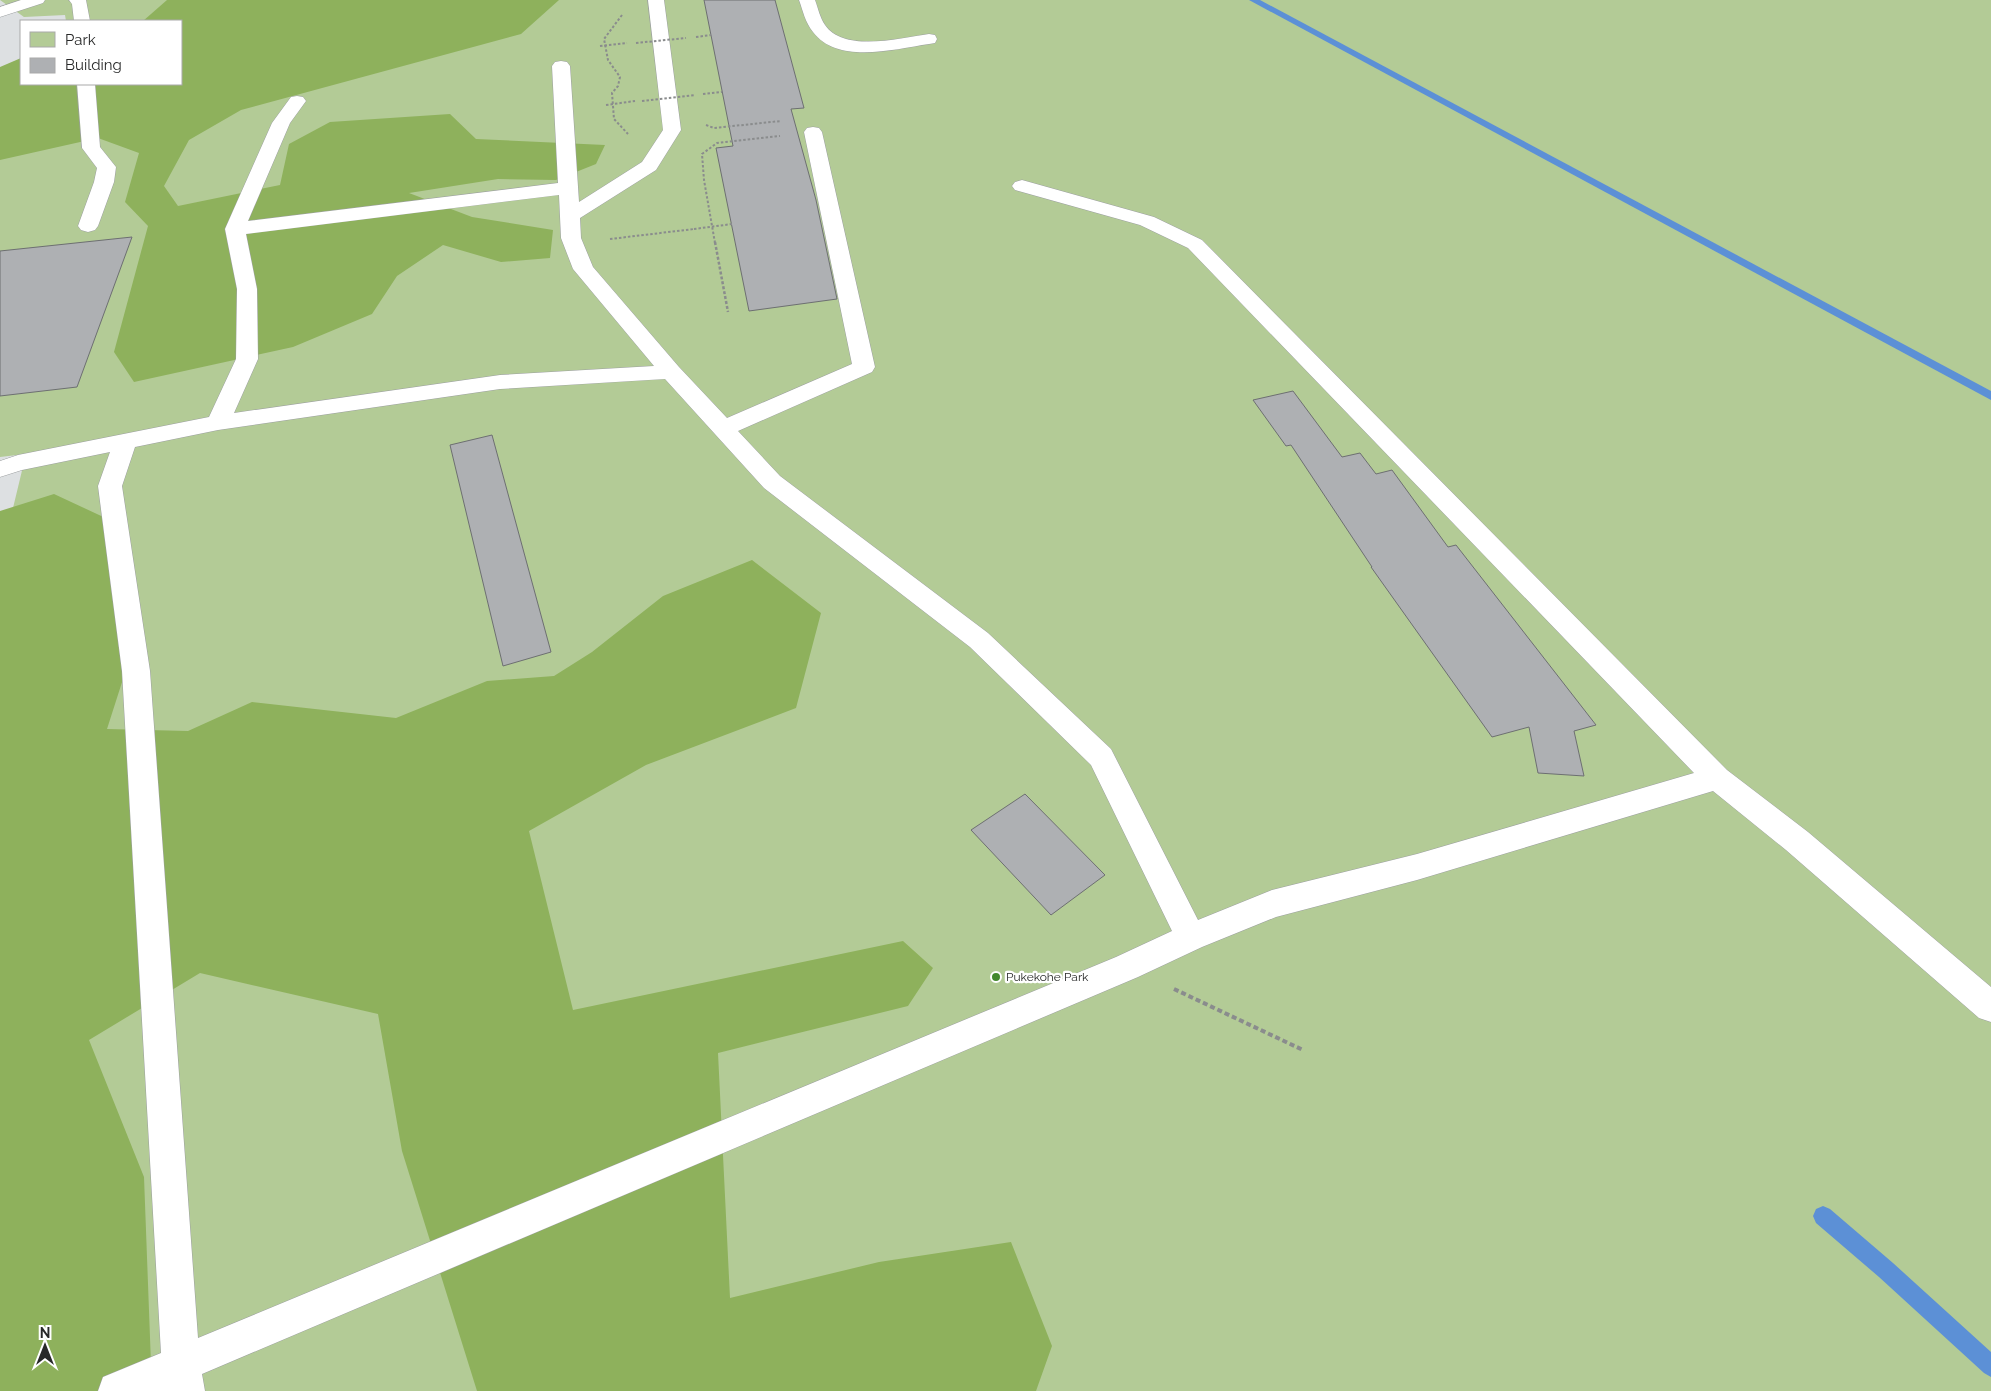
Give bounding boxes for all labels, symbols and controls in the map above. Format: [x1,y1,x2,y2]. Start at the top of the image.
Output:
legend [20,20,182,85]
text: Park [65,31,96,49]
text: Building [65,56,122,74]
place label: Pukekohe Park [1006,970,1089,984]
marker: Pukekohe Park [990,971,1002,983]
north arrow [20,1321,70,1371]
text: N [40,1325,50,1341]

